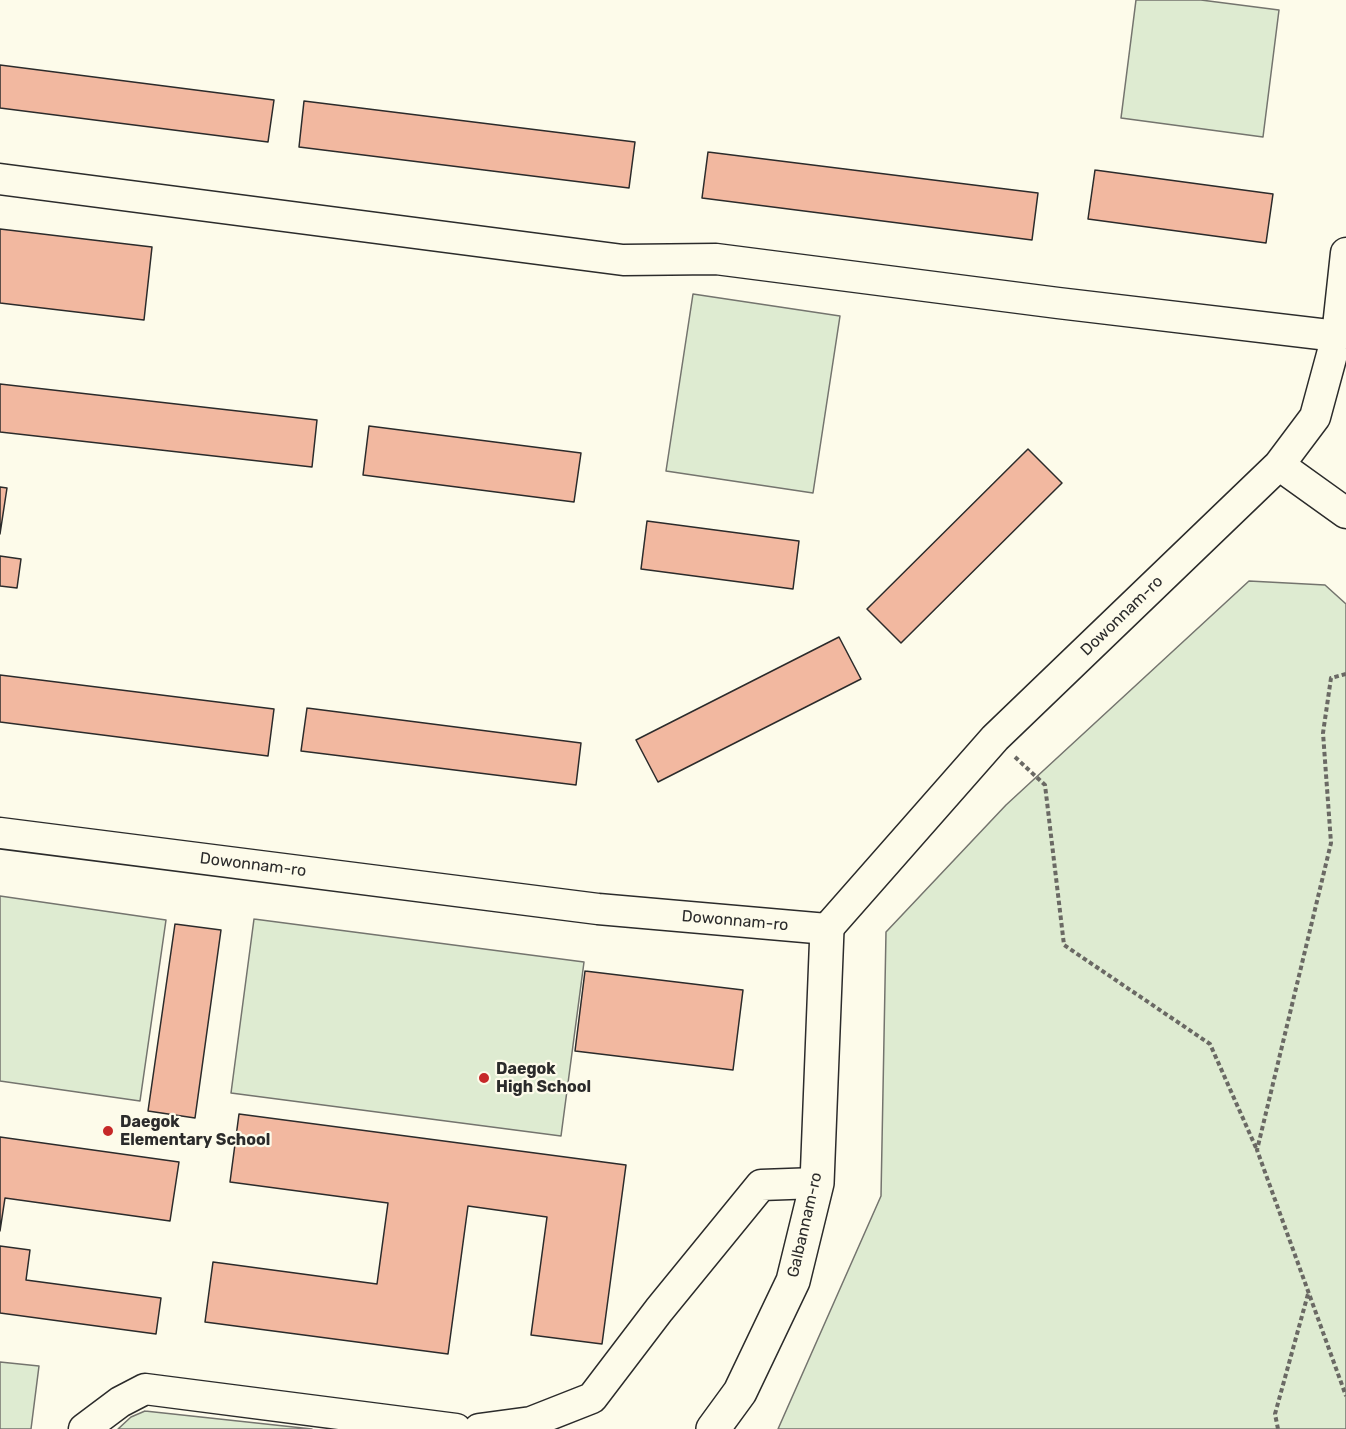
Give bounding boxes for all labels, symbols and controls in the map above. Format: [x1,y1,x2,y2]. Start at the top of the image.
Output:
street label: Dowonnam-ro [1077,572,1167,660]
street label: Dowonnam-ro [199,849,307,881]
street label: Dowonnam-ro [681,907,789,935]
place label: Daegok High School [496,1059,591,1097]
marker: Daegok High School [477,1071,491,1085]
place label: Daegok Elementary School [120,1112,270,1150]
marker: Daegok Elementary School [101,1124,115,1138]
street label: Galbannam-ro [784,1171,826,1279]

